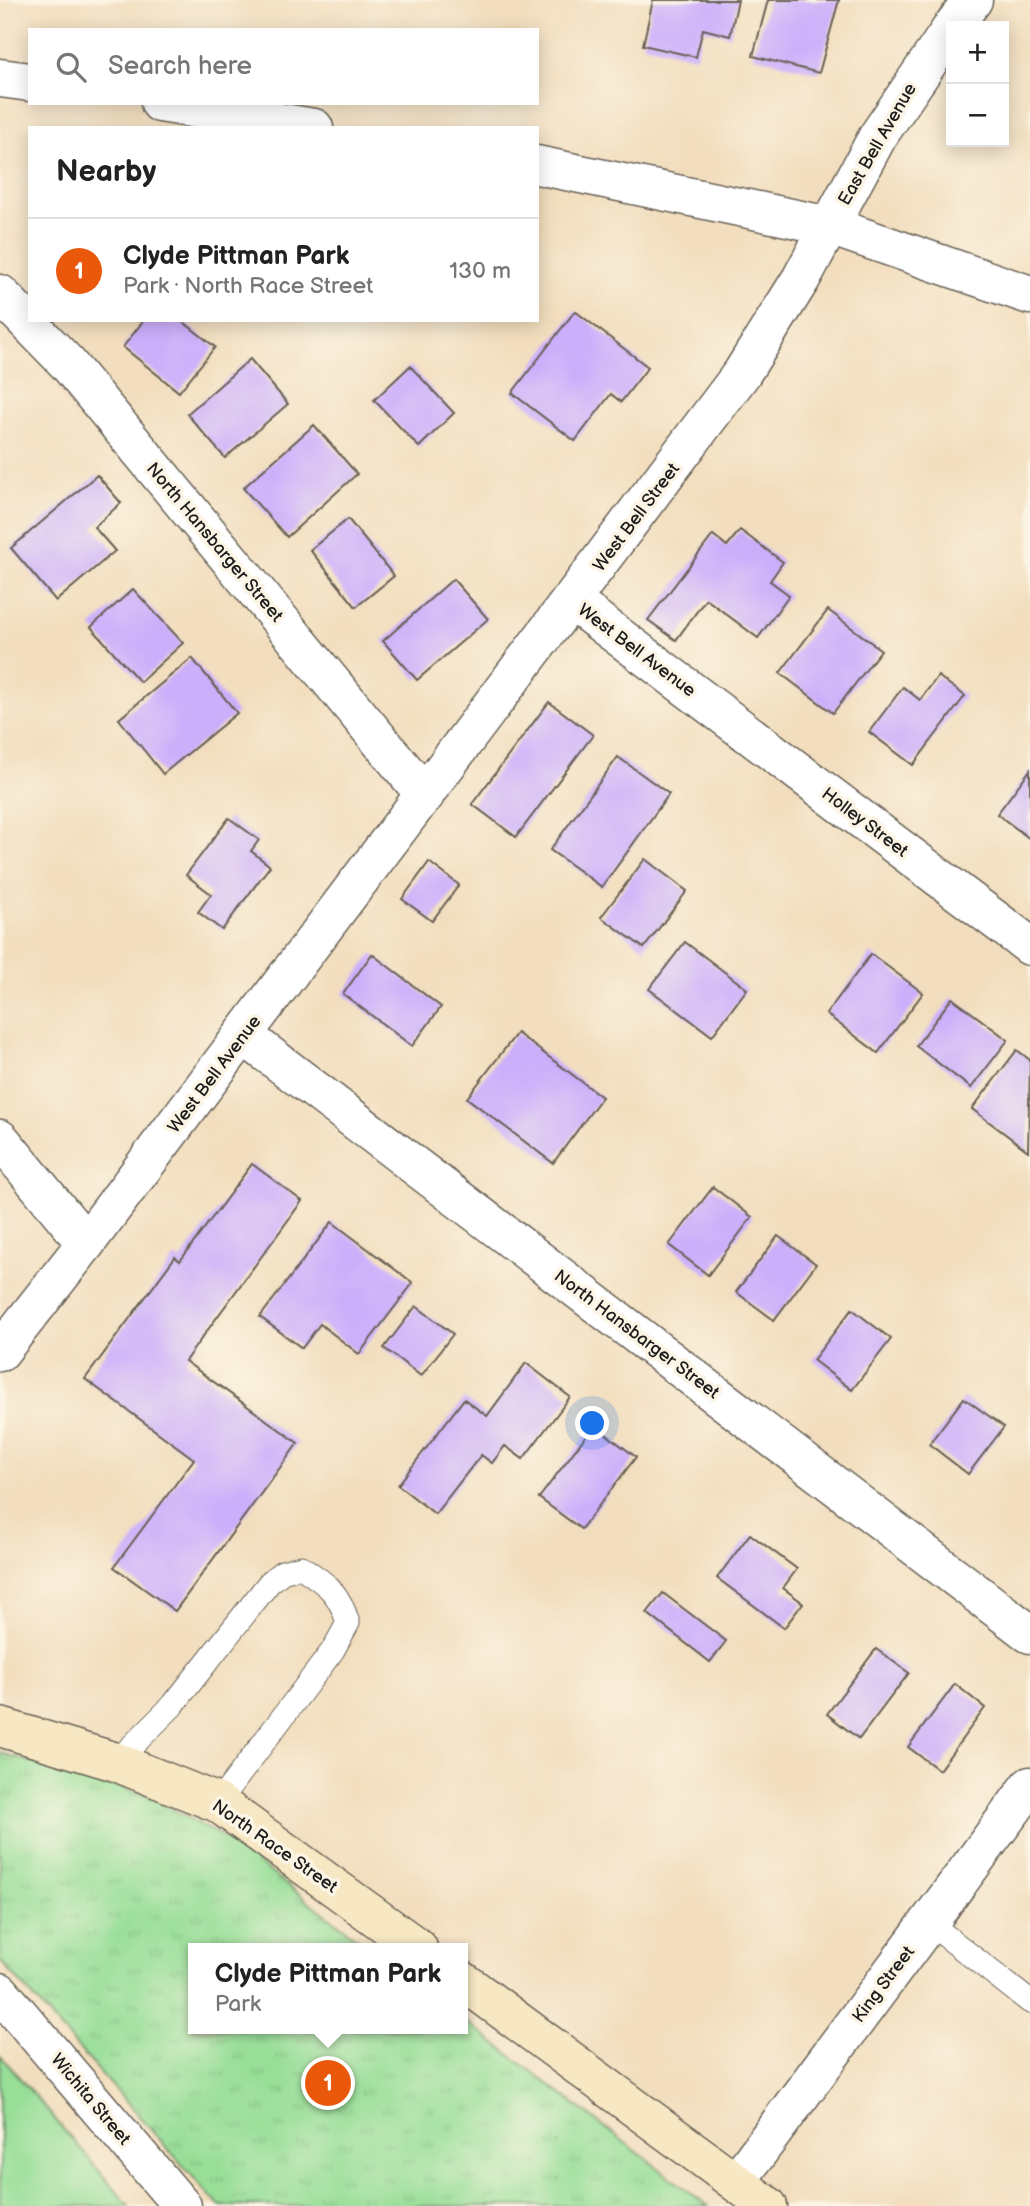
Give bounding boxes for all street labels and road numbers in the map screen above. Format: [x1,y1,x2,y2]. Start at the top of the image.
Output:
street label: East Bell Avenue [834,79,921,209]
street label: North Hansbarger Street [142,459,288,626]
street label: West Bell Street [589,459,684,576]
street label: West Bell Avenue [574,599,700,702]
street label: Holley Street [817,783,912,862]
street label: West Bell Avenue [163,1011,266,1137]
street label: North Hansbarger Street [550,1265,724,1404]
street label: North Race Street [208,1795,342,1898]
street label: King Street [848,1942,919,2027]
street label: Wichita Street [46,2049,135,2150]

